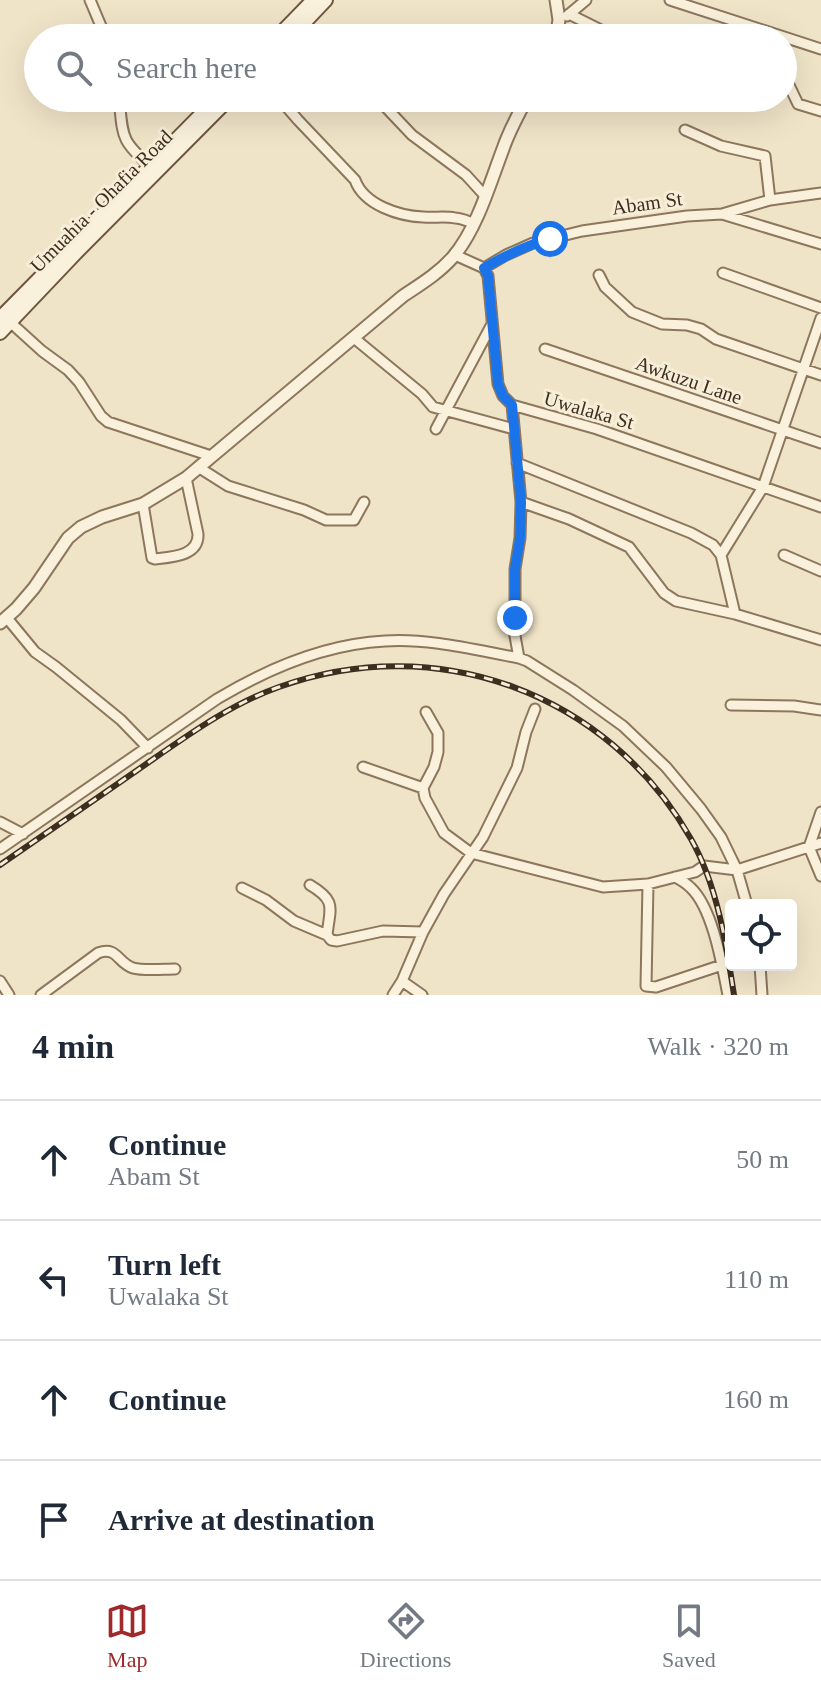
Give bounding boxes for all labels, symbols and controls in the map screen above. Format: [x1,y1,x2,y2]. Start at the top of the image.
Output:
search box [24,24,797,112]
icon: search [52,46,96,90]
text: Search here [116,51,257,84]
street label: Umuahia - Ohafia Road [25,125,177,277]
street label: Abam St [611,187,684,219]
route start [532,221,568,257]
street label: Awkuzu Lane [633,352,745,408]
street label: Uwalaka St [541,387,637,433]
route end [497,600,533,636]
map controls [725,899,797,971]
button: locate [725,899,797,971]
text: 4 min [32,1028,114,1065]
text: Walk · 320 m [647,1032,789,1061]
text: Continue [108,1128,226,1161]
icon: ahead [32,1138,76,1182]
text: 50 m [736,1145,789,1174]
text: Abam St [108,1162,200,1191]
text: Turn left [108,1248,221,1281]
icon: left [32,1258,76,1302]
text: 110 m [724,1265,789,1294]
text: Uwalaka St [108,1282,229,1311]
icon: ahead [32,1378,76,1422]
text: Continue [108,1383,226,1416]
text: 160 m [723,1385,789,1414]
icon: arrive [32,1498,76,1542]
text: Arrive at destination [108,1503,375,1536]
tab: Map [105,1599,149,1673]
tab: Directions [360,1599,451,1673]
tab: Saved [662,1599,716,1673]

